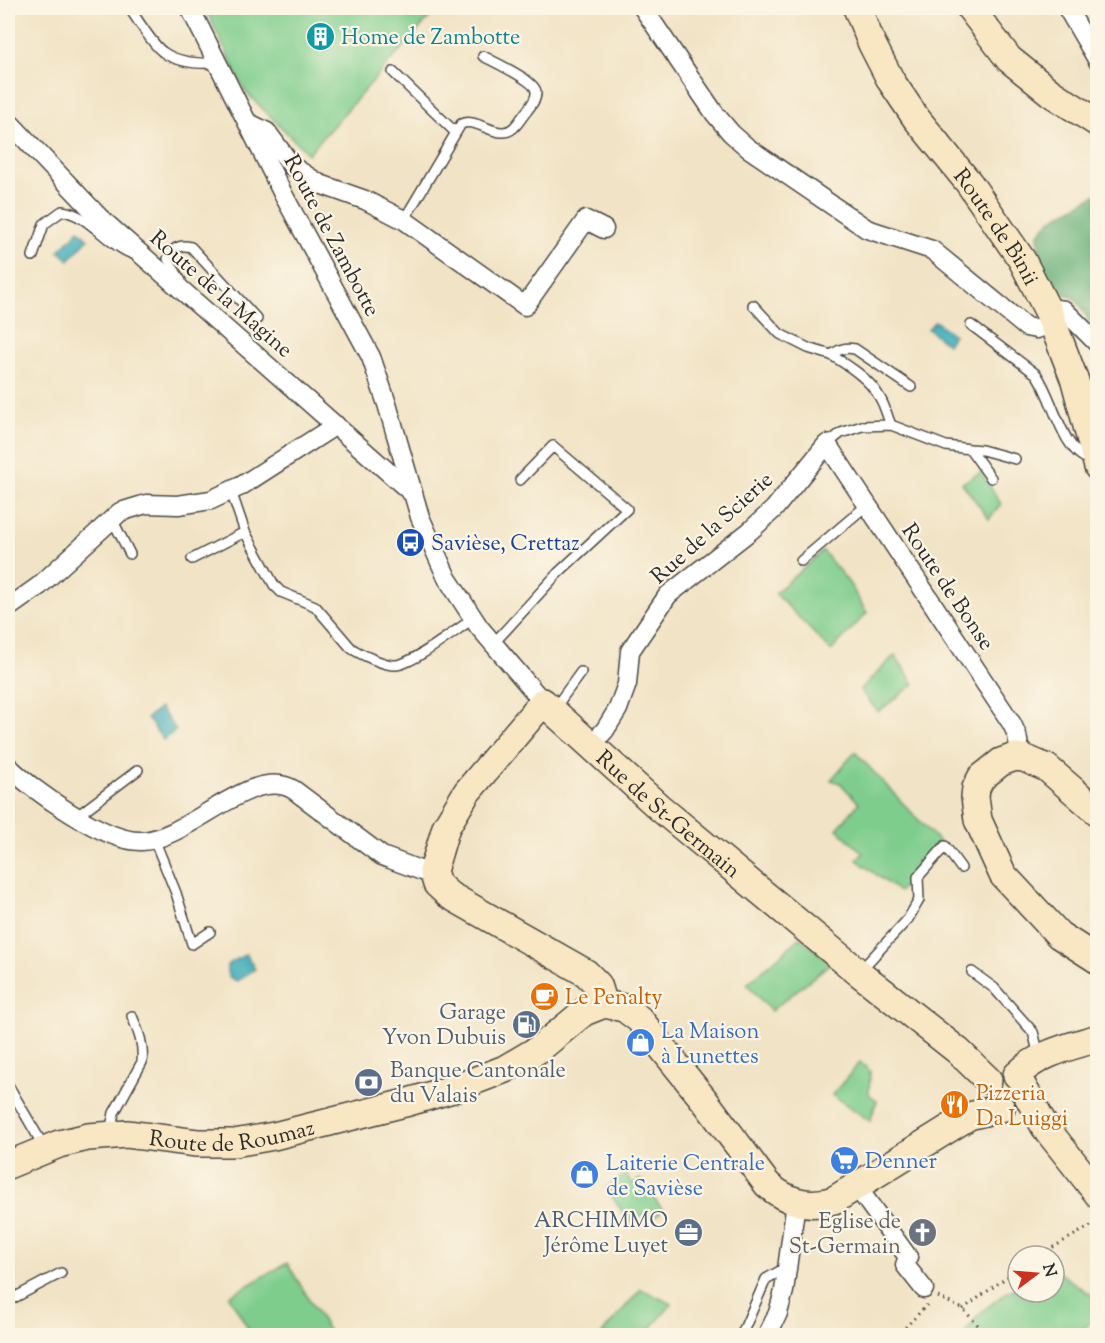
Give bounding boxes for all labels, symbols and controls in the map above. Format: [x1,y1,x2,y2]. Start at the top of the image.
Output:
building icon: Home de Zambotte [304,20,336,52]
place label: Home de Zambotte [341,23,520,55]
street label: Route de Zambotte [274,150,387,323]
street label: Route de Binii [944,163,1045,292]
street label: Route de la Magine [141,224,299,367]
street label: Rue de la Scierie [645,465,781,593]
street label: Route de Bonse [892,518,1001,658]
bus stop icon: Savièse, Crettaz [394,526,426,558]
place label: Savièse, Crettaz [431,529,580,561]
street label: Rue de St-Germain [587,744,746,887]
cafe icon: Le Penalty [528,980,560,1012]
place label: Le Penalty [565,983,663,1015]
place label: Garage Yvon Dubuis [382,998,506,1055]
fuel station icon: Garage Yvon Dubuis [511,1008,543,1040]
place label: La Maison à Lunettes [661,1017,759,1074]
shop icon: La Maison à Lunettes [624,1027,656,1059]
place label: Banque Cantonale du Valais [390,1056,566,1113]
bank icon: Banque Cantonale du Valais [353,1066,385,1098]
place label: Pizzeria Da Luiggi [976,1079,1068,1136]
restaurant icon: Pizzeria Da Luiggi [939,1089,971,1121]
street label: Route de Roumaz [147,1113,318,1162]
supermarket icon: Denner [828,1144,860,1176]
place label: Denner [865,1147,937,1179]
place label: Laiterie Centrale de Savièse [606,1149,765,1206]
shop icon: Laiterie Centrale de Savièse [569,1159,601,1191]
place label: ARCHIMMO Jérôme Luyet [534,1206,668,1263]
place label: Eglise de St-Germain [789,1207,901,1264]
office icon: ARCHIMMO Jérôme Luyet [673,1216,705,1248]
church icon: Eglise de St-Germain [906,1217,938,1249]
north arrow [1006,1244,1066,1304]
text: N [1035,1261,1061,1280]

